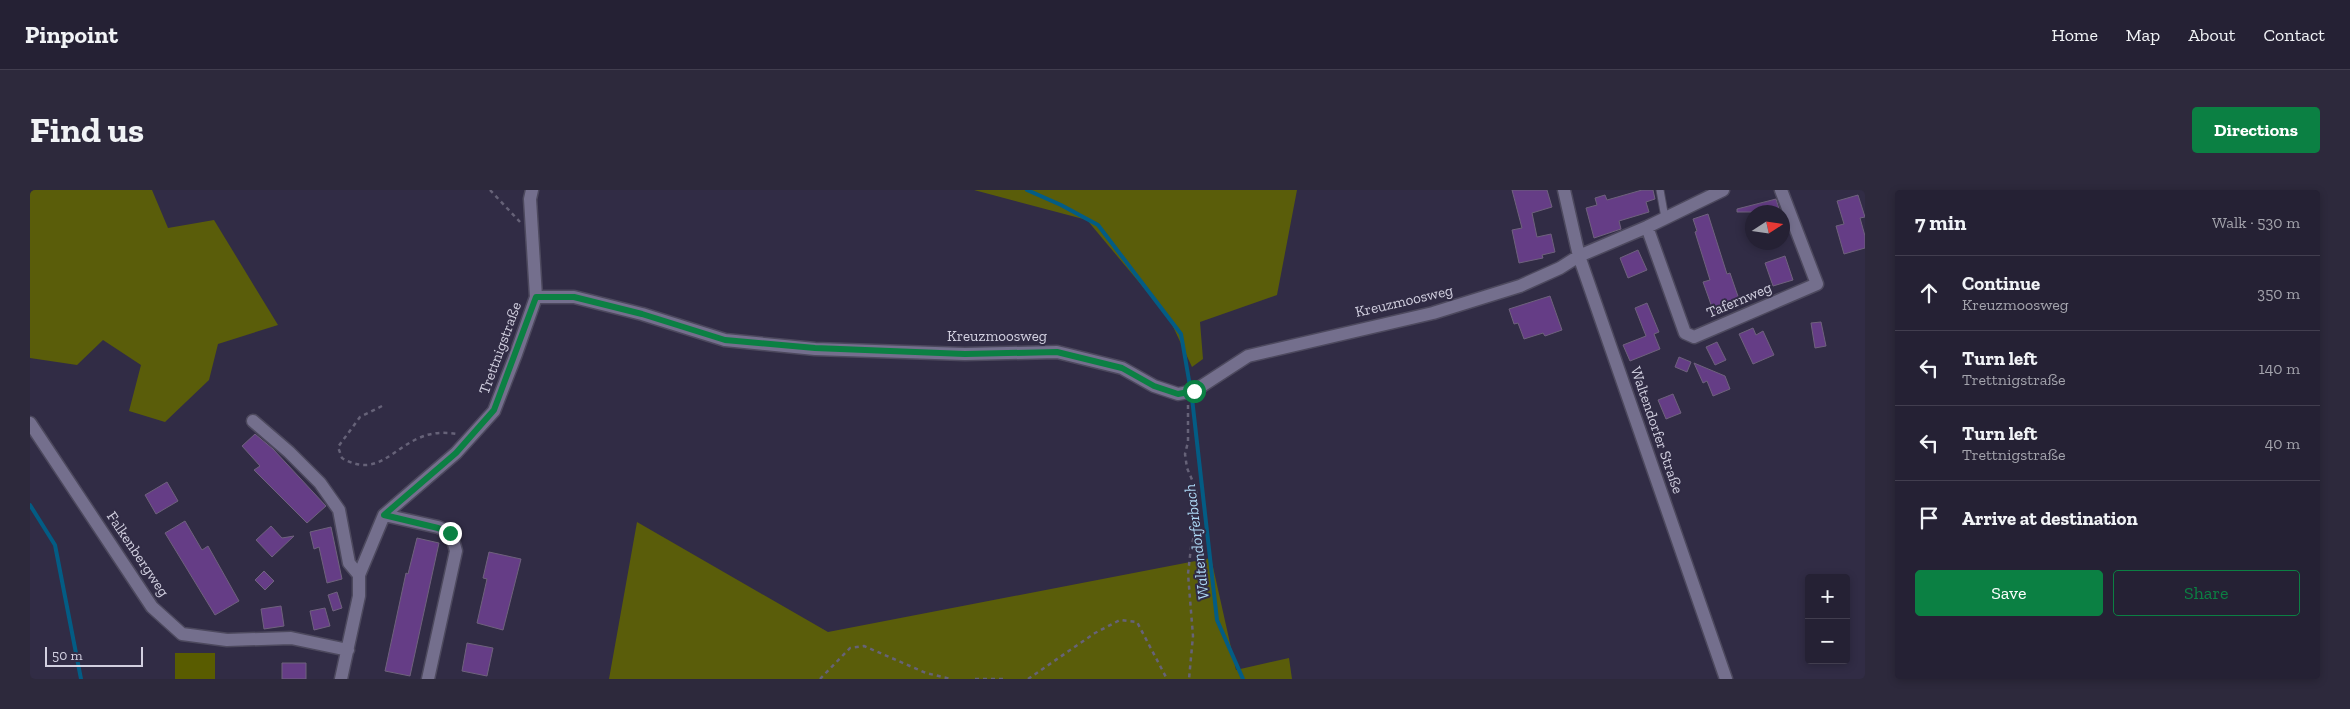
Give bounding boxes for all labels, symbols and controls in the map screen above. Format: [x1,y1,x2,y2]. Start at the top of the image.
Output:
text: Pinpoint [25,20,118,49]
text: Home [2051,24,2098,46]
text: Map [2126,24,2160,46]
text: About [2188,24,2235,46]
text: Contact [2263,24,2325,46]
button: Directions [2192,107,2320,153]
text: Find us [30,109,144,151]
north arrow [1745,205,1790,250]
text: 7 min [1915,210,1966,235]
text: Walk · 530 m [2212,213,2300,232]
text: Continue [1962,272,2040,295]
street label: Tafernweg [1704,278,1774,322]
icon: ahead [1915,279,1943,307]
street label: Kreuzmoosweg [1353,281,1455,321]
text: 350 m [2257,284,2300,303]
text: Kreuzmoosweg [1962,295,2069,314]
street label: Trettnigstraße [475,299,525,397]
street label: Kreuzmoosweg [947,327,1047,345]
text: Turn left [1962,347,2037,370]
icon: left [1915,354,1943,382]
text: 140 m [2259,359,2300,378]
street label: Waltendorfer Straße [1627,364,1687,496]
text: Trettnigstraße [1962,370,2066,389]
route start [1183,380,1206,403]
text: Turn left [1962,422,2037,445]
icon: left [1915,429,1943,457]
text: 40 m [2265,434,2300,453]
text: Trettnigstraße [1962,445,2066,464]
water label: Waltendorferbach [1180,483,1213,601]
icon: arrive [1915,504,1943,532]
text: Arrive at destination [1962,507,2138,530]
street label: Falkenbergweg [103,508,173,600]
route end [439,522,462,545]
button: Save [1915,570,2103,616]
button: Share [2113,570,2300,616]
map controls [1805,574,1850,664]
button: + [1805,574,1850,619]
button: − [1805,619,1850,664]
scale bar [45,644,142,667]
text: 50 m [52,647,83,664]

